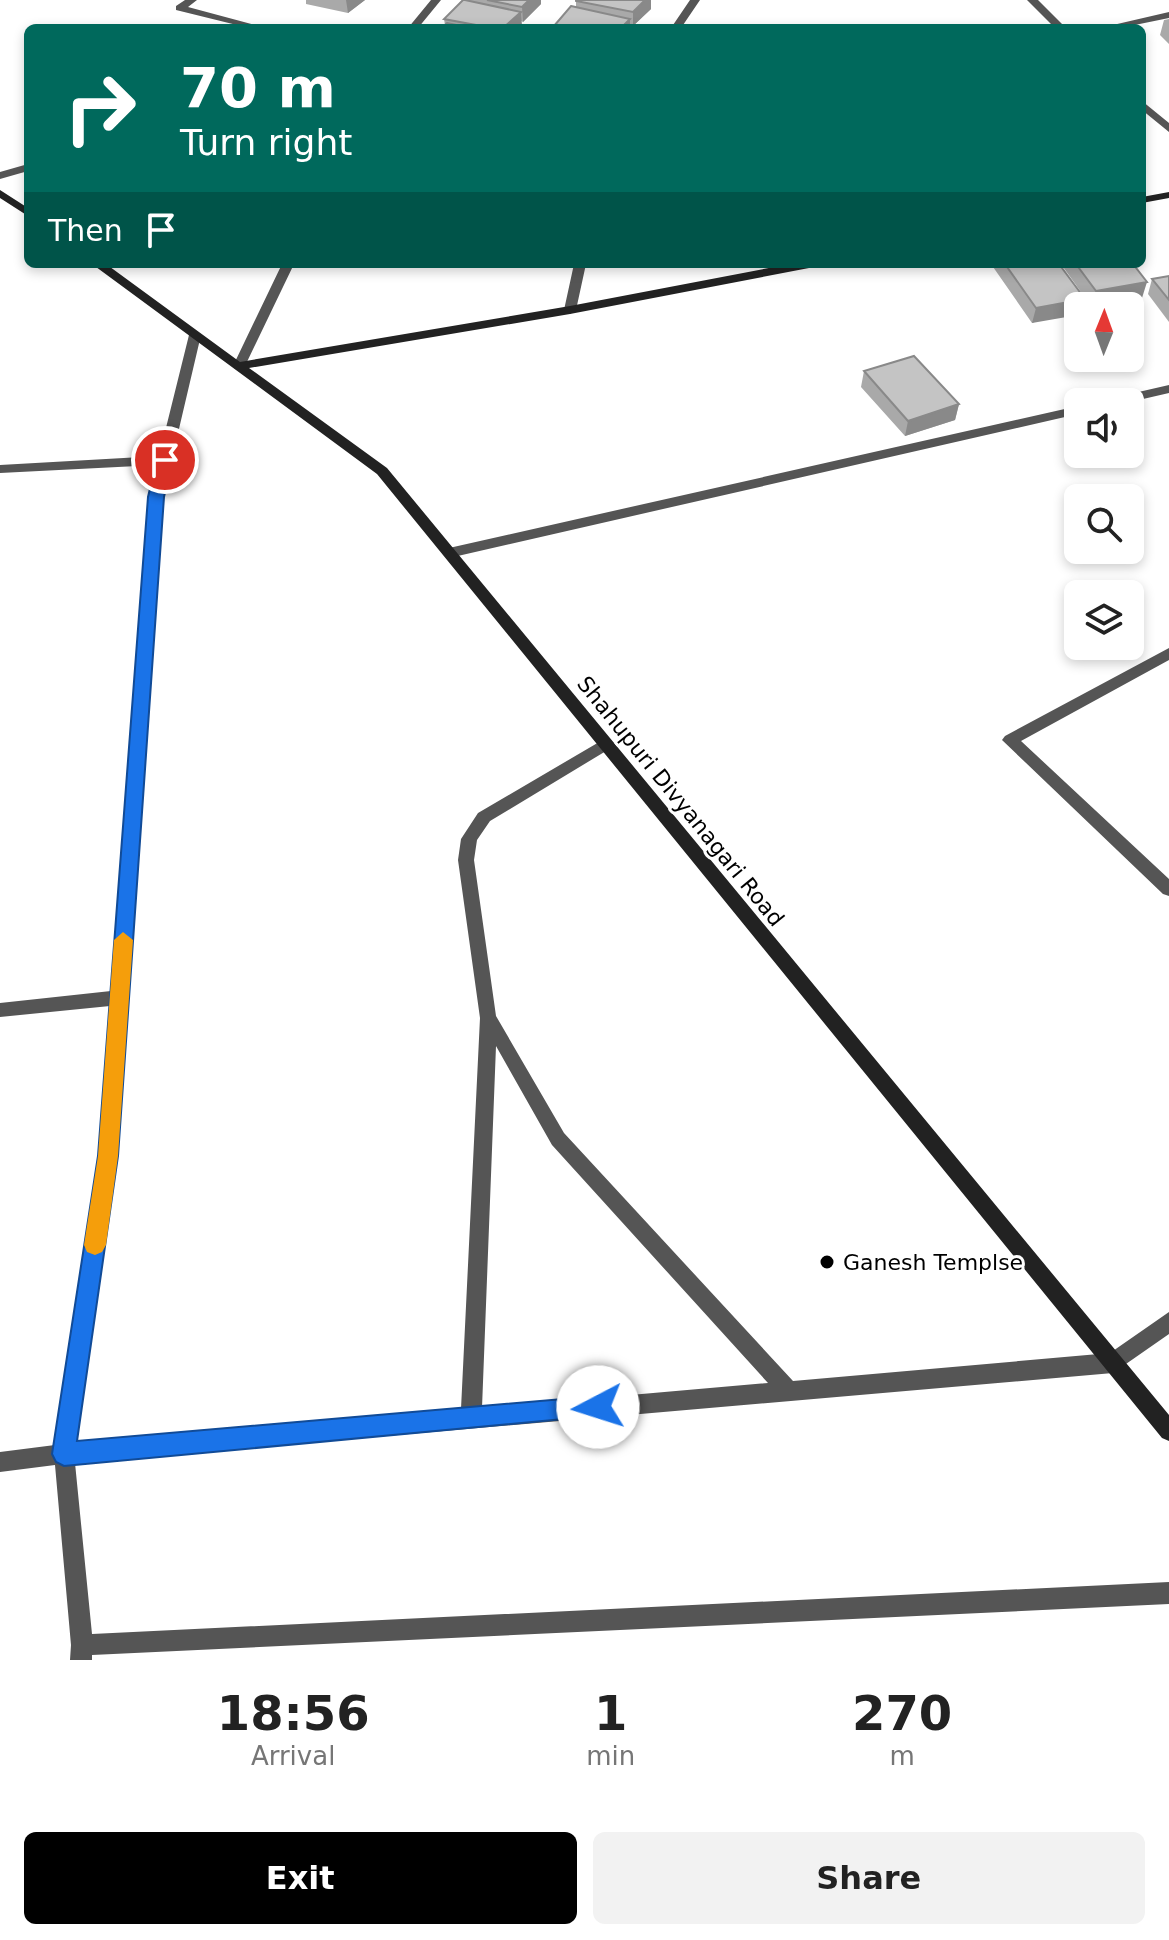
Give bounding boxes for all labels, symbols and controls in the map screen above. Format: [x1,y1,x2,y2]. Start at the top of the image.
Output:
text: 70 m [180,55,336,120]
icon: right [48,56,152,160]
text: Turn right [180,122,352,163]
icon: arrive [139,208,183,252]
text: Then [48,213,123,248]
north arrow [1064,292,1144,372]
map controls [1064,292,1144,660]
button: sound [1064,388,1144,468]
pin [131,426,199,494]
icon: arrive [143,438,187,482]
button: search [1064,484,1144,564]
button: layers [1064,580,1144,660]
street label: Shahupuri Divyanagari Road [572,671,789,931]
place label: Ganesh Templse [843,1250,1023,1275]
marker: Ganesh Templse [818,1253,836,1271]
position arrow [556,1365,640,1449]
text: 18:56 [217,1685,370,1741]
text: 1 [594,1685,627,1741]
text: 270 [852,1685,952,1741]
text: Arrival [251,1741,335,1771]
text: min [586,1741,635,1771]
text: m [889,1741,915,1771]
button: Exit [24,1832,577,1924]
button: Share [593,1832,1145,1924]

